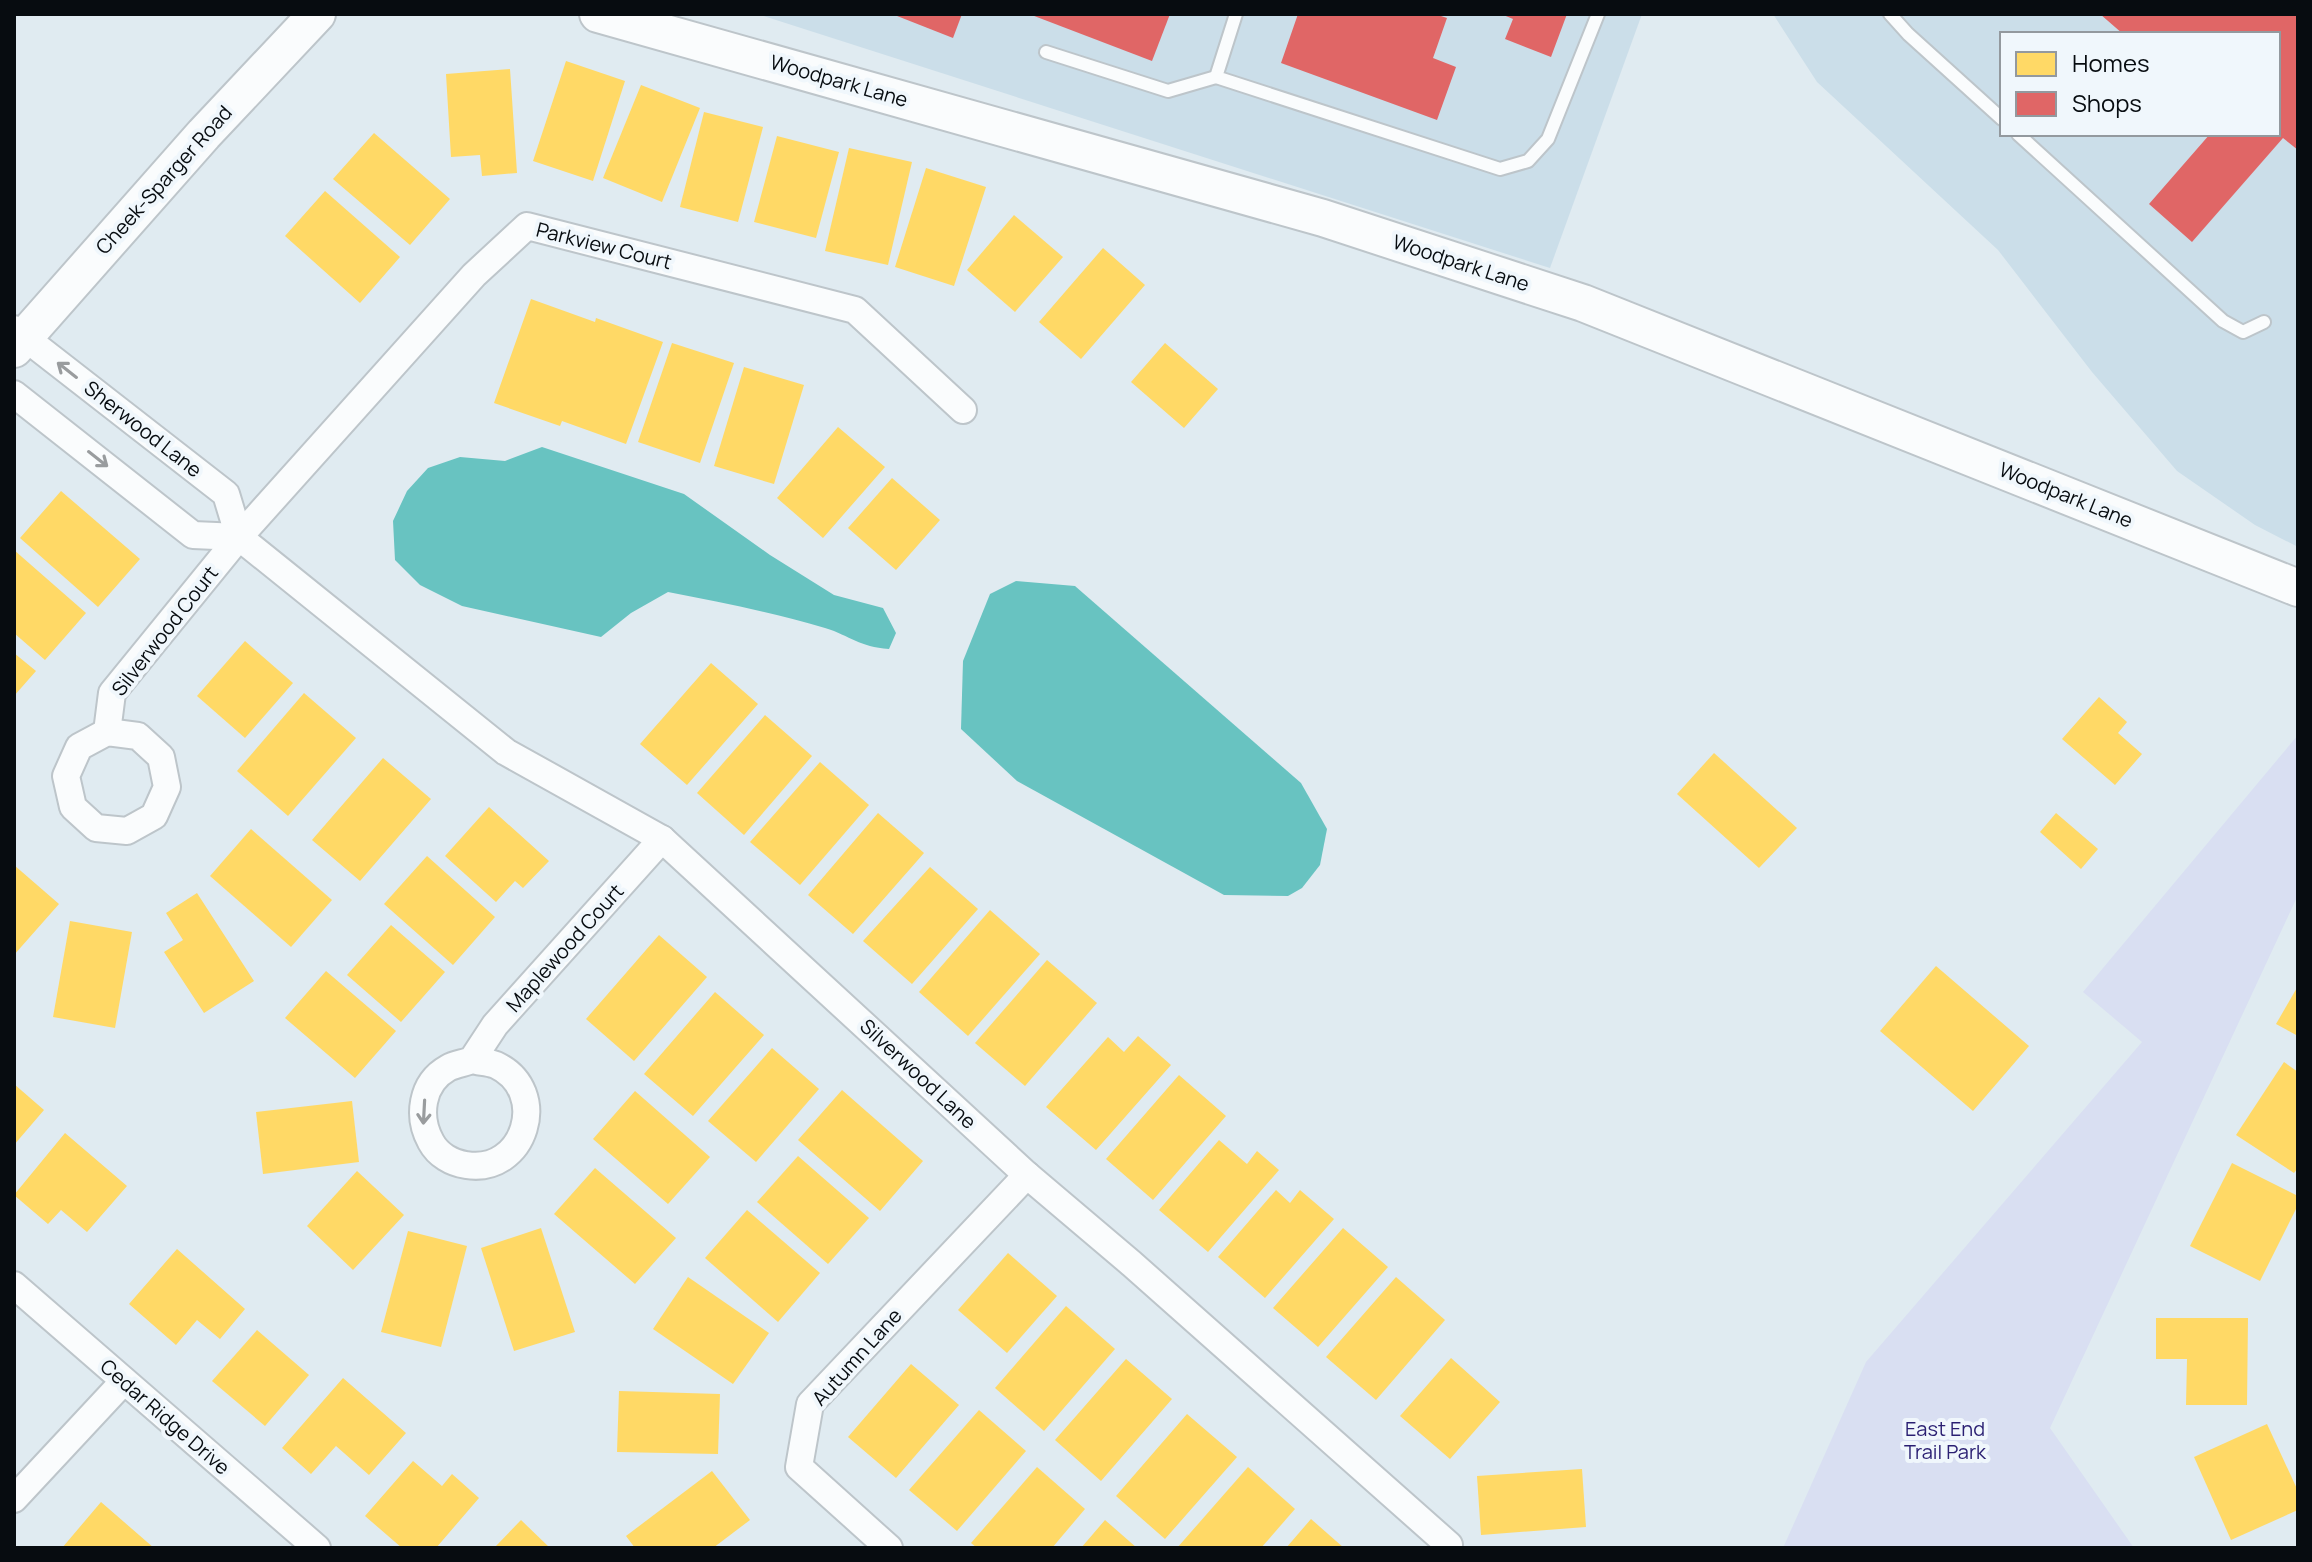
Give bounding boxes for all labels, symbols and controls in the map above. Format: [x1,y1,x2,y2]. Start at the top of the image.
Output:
legend [2000,32,2280,136]
text: Homes [2072,46,2150,79]
street label: Woodpark Lane [767,48,911,113]
text: Shops [2072,86,2142,119]
street label: Cheek-Sparger Road [90,99,238,260]
street label: Parkview Court [534,216,675,275]
street label: Woodpark Lane [1389,228,1533,297]
one-way arrow [57,362,79,379]
street label: Sherwood Lane [79,374,208,483]
one-way arrow [87,451,108,468]
street label: Woodpark Lane [1995,455,2137,534]
street label: Silverwood Court [105,560,224,701]
street label: Maplewood Court [500,878,629,1017]
street label: Silverwood Lane [854,1013,982,1135]
one-way arrow [416,1098,431,1125]
street label: Autumn Lane [806,1302,908,1411]
street label: Cedar Ridge Drive [95,1353,236,1480]
park label: East End Trail Park [1904,1415,1987,1465]

